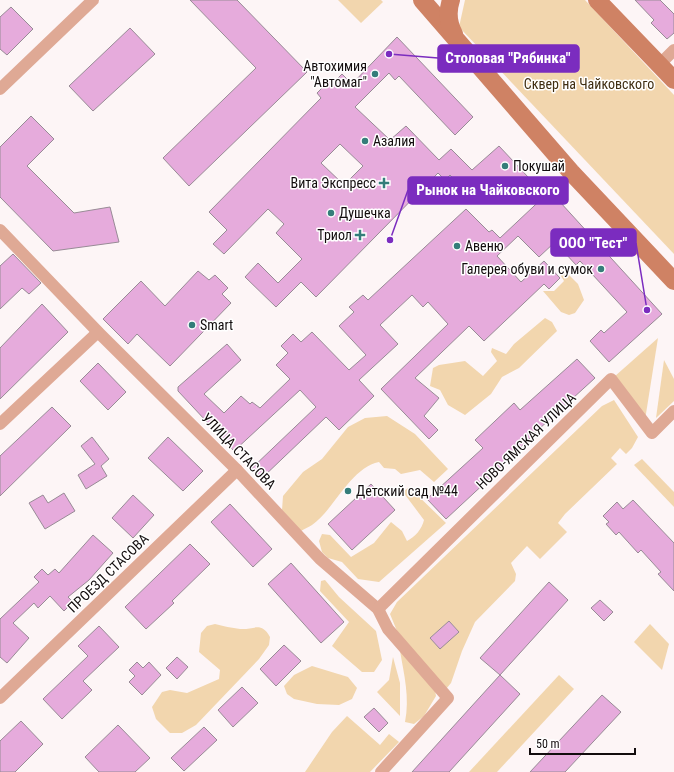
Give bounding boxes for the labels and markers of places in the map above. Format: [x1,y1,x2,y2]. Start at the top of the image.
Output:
callout: Столовая "Рябинка" [438,45,579,72]
place label: Автохимия "Автомаг" [303,58,367,90]
marker: Автохимия "Автомаг" [370,69,380,79]
place label: Азалия [373,133,415,149]
marker: Азалия [360,136,370,146]
place label: Покушай [513,158,565,174]
marker: Покушай [500,161,510,171]
place label: Вита Экспресс [291,175,376,191]
callout: Рынок на Чайковского [408,177,568,204]
marker: Вита Экспресс [379,178,389,188]
place label: Душечка [339,205,391,221]
marker: Душечка [326,208,336,218]
place label: Триол [317,227,352,243]
callout: ООО "Тест" [551,229,636,256]
marker: Триол [355,230,365,240]
place label: Авеню [465,238,504,254]
marker: Авеню [452,241,462,251]
place label: Галерея обуви и сумок [461,261,593,277]
marker: Галерея обуви и сумок [596,264,606,274]
place label: Smart [200,317,233,333]
marker: Smart [187,320,197,330]
place label: Детский сад №44 [356,483,458,499]
marker: Детский сад №44 [343,486,353,496]

